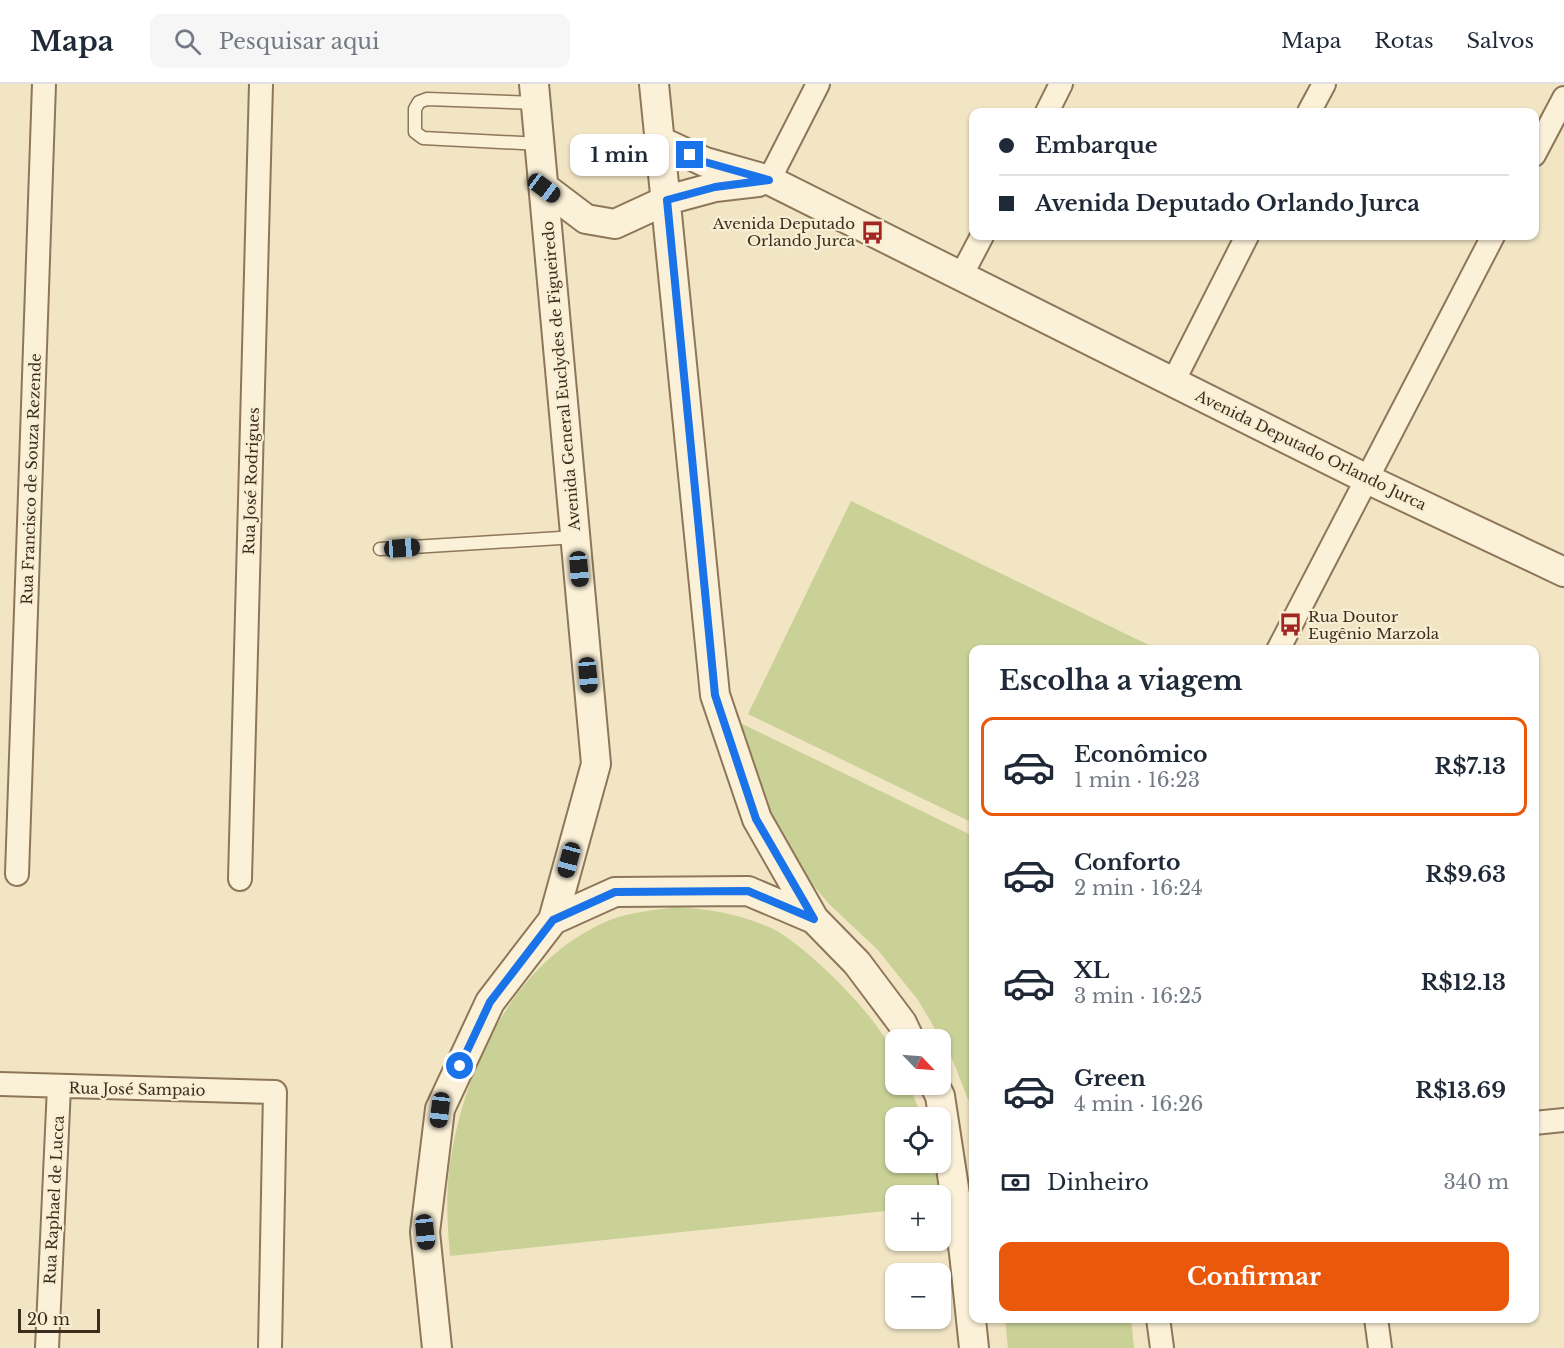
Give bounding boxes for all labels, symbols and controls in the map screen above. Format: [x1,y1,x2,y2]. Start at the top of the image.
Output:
search box [150,14,570,68]
text: Mapa [30,24,114,59]
icon: search [171,25,204,58]
text: Pesquisar aqui [219,28,380,55]
text: Mapa [1281,28,1341,54]
text: Rotas [1374,28,1434,54]
text: Salvos [1467,28,1534,54]
text: Embarque [1035,132,1158,159]
callout: 1 min [570,134,669,176]
route end [676,141,703,168]
text: 1 min [591,143,648,167]
car [524,170,564,206]
text: Avenida Deputado Orlando Jurca [1035,190,1420,217]
place label: Avenida Deputado Orlando Jurca [712,214,856,250]
bus stop icon: Avenida Deputado Orlando Jurca [860,219,886,245]
street label: Avenida General Euclydes de Figueiredo [538,220,584,533]
street label: Rua Francisco de Souza Rezende [17,353,45,605]
street label: Avenida Deputado Orlando Jurca [1192,385,1430,515]
street label: Rua José Rodrigues [239,407,263,555]
car [383,538,421,558]
car [568,550,590,588]
place label: Rua Doutor Eugênio Marzola [1308,607,1440,643]
bus stop icon: Rua Doutor Eugênio Marzola [1277,612,1303,638]
car [577,656,599,694]
text: Escolha a viagem [999,664,1243,697]
icon: car [1002,740,1056,794]
text: Econômico [1074,741,1207,768]
text: R$7.13 [1434,753,1506,780]
text: 1 min · 16:23 [1074,768,1200,792]
car [556,840,582,880]
icon: car [1002,848,1056,902]
text: Conforto [1074,849,1180,876]
text: R$9.63 [1425,861,1506,888]
text: 2 min · 16:24 [1074,876,1203,900]
icon: car [1002,956,1056,1010]
text: XL [1074,957,1109,984]
text: R$12.13 [1421,969,1506,996]
text: 3 min · 16:25 [1074,984,1202,1008]
north arrow [885,1029,951,1095]
map controls [885,1029,951,1329]
route start [446,1052,473,1079]
icon: car [1002,1064,1056,1118]
text: Green [1074,1065,1146,1092]
text: R$13.69 [1415,1077,1506,1104]
street label: Rua José Sampaio [68,1078,206,1100]
car [429,1091,451,1129]
text: 4 min · 16:26 [1074,1092,1203,1116]
button: locate [885,1107,951,1173]
street label: Rua Raphael de Lucca [40,1114,68,1285]
icon: cash [999,1166,1032,1199]
text: Dinheiro [1047,1169,1149,1196]
text: 340 m [1444,1170,1509,1194]
button: + [885,1185,951,1251]
car [414,1213,436,1251]
button: Confirmar [999,1242,1509,1311]
button: − [885,1263,951,1329]
scale bar [18,1306,100,1334]
text: 20 m [27,1309,70,1329]

